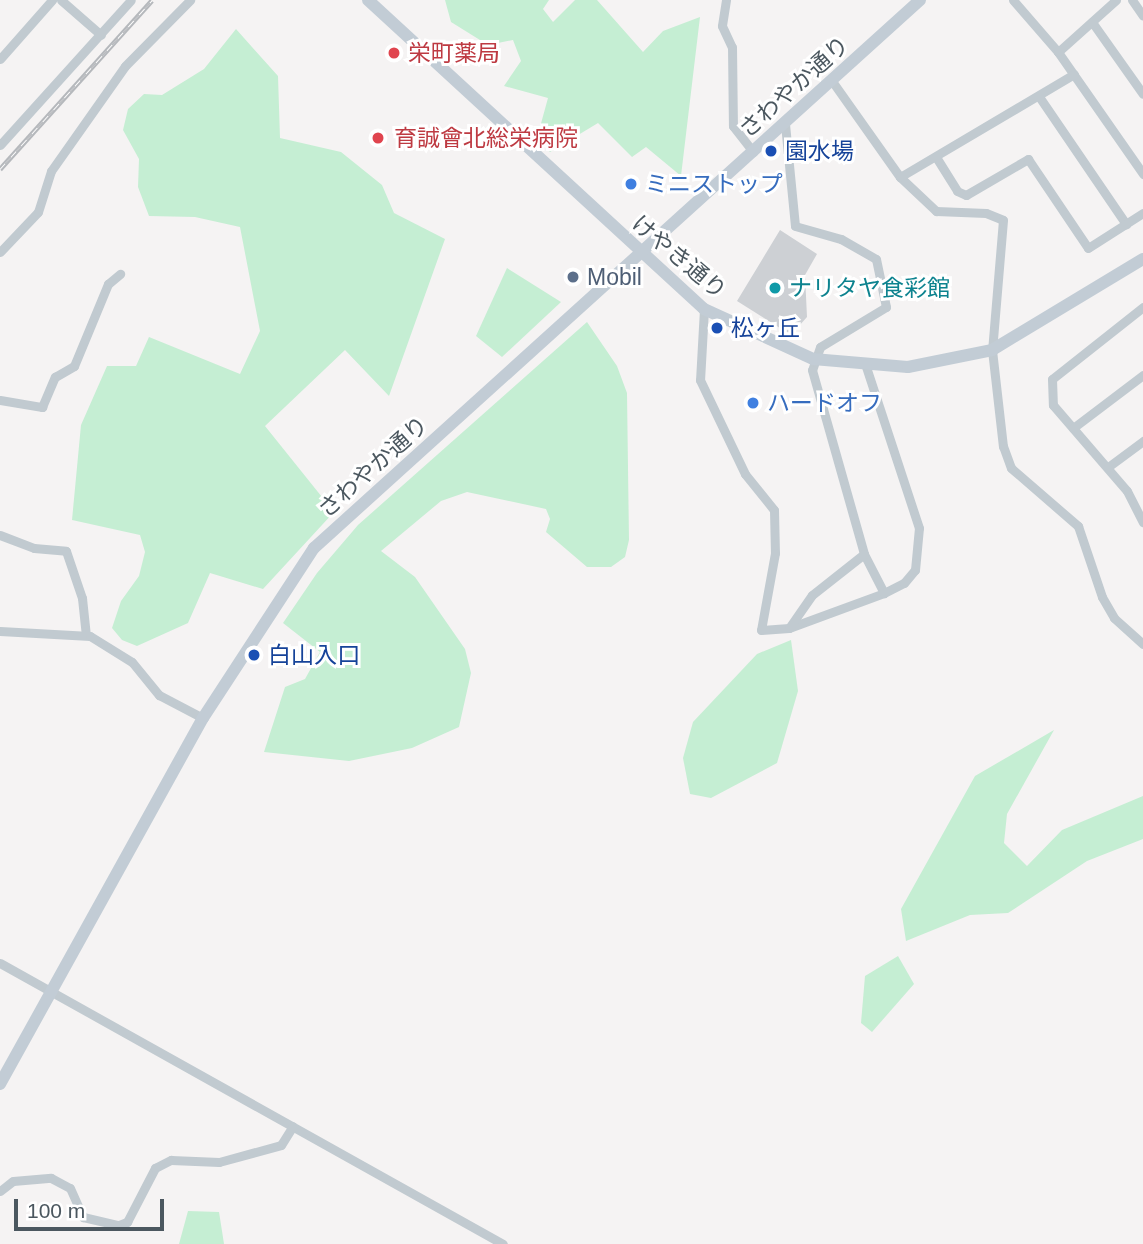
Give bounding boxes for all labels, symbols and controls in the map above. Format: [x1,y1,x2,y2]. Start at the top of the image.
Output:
street label: さわやか通り [733,31,855,143]
place label: 栄町薬局 [408,39,500,67]
marker: 栄町薬局 [386,45,402,61]
place label: 育誠會北総栄病院 [394,124,578,152]
marker: 育誠會北総栄病院 [368,128,388,148]
place label: 園水場 [785,137,854,165]
marker: 園水場 [763,143,779,159]
place label: ミニストップ [645,170,783,198]
marker: ミニストップ [623,176,639,192]
street label: けやき通り [626,209,732,305]
place label: Mobil [587,263,642,291]
marker: Mobil [565,269,581,285]
place label: ナリタヤ食彩館 [789,274,950,302]
marker: ナリタヤ食彩館 [767,280,783,296]
place label: 松ヶ丘 [731,314,800,342]
marker: 松ヶ丘 [709,320,725,336]
place label: ハードオフ [767,389,882,417]
marker: ハードオフ [745,395,761,411]
street label: さわやか通り [312,411,434,523]
place label: 白山入口 [268,641,360,669]
marker: 白山入口 [246,647,262,663]
scale bar [18,1184,168,1228]
text: 100 m [27,1199,85,1222]

